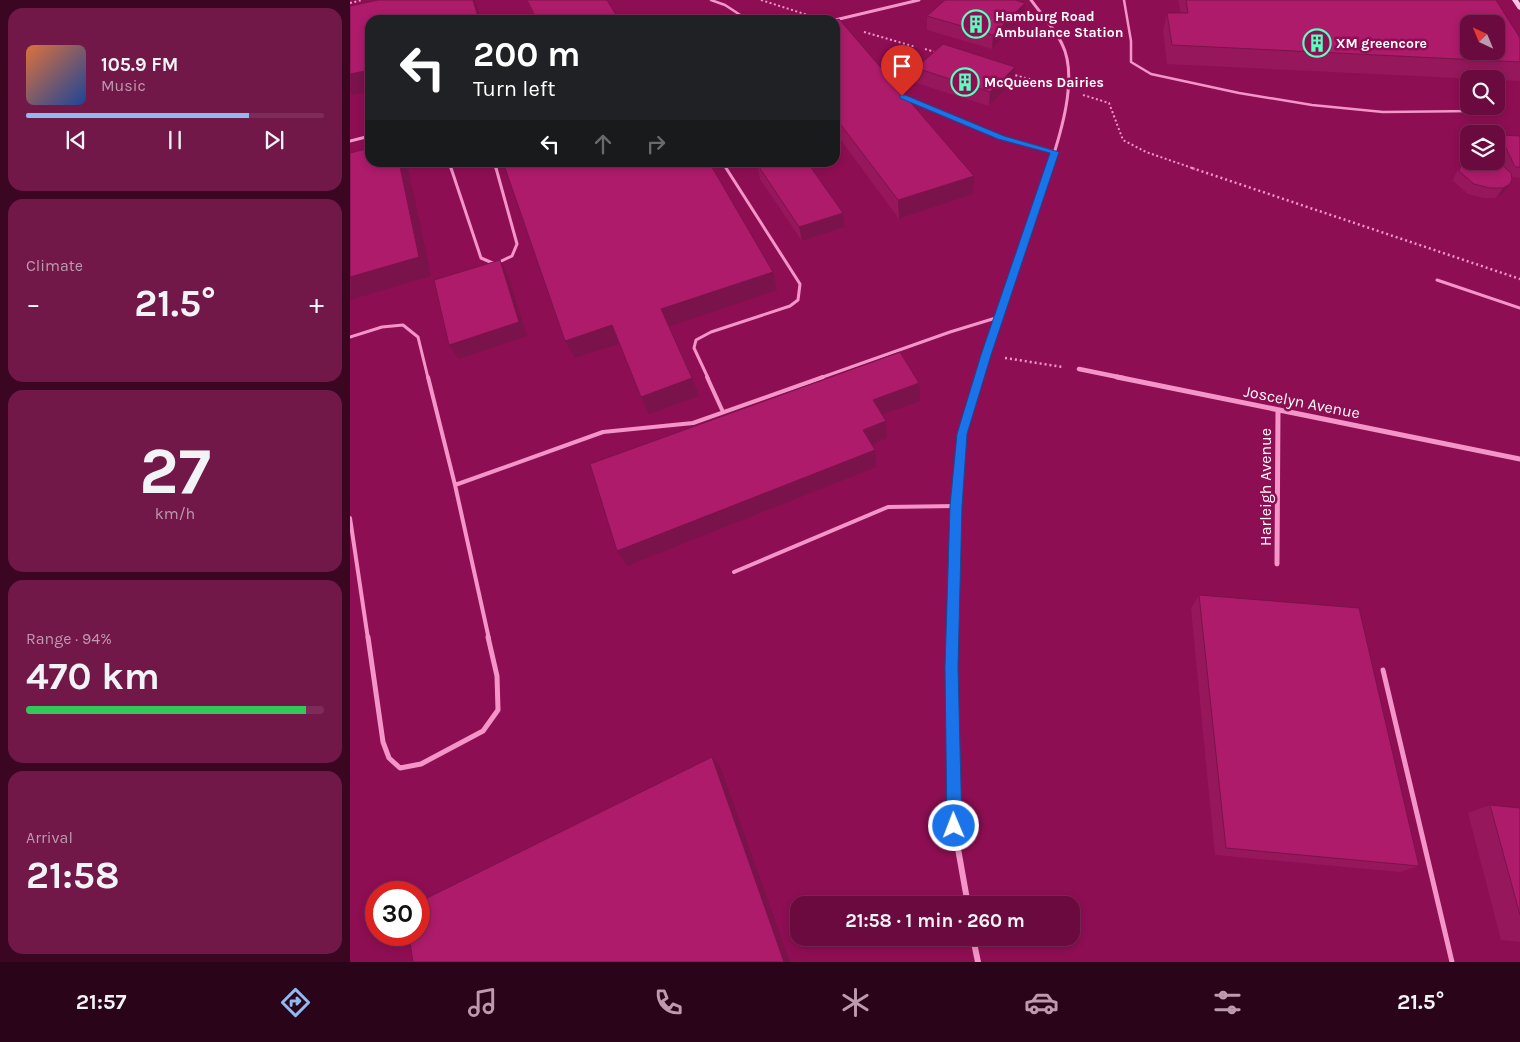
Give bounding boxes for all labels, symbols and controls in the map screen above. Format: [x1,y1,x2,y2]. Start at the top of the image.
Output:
place label: Hamburg Road Ambulance Station [995,8,1123,41]
building icon: Hamburg Road Ambulance Station [961,9,991,39]
north arrow [1460,15,1505,60]
map controls [1460,15,1505,170]
building icon: XM greencore [1302,28,1332,58]
text: 200 m [473,34,581,75]
icon: left [390,35,455,100]
place label: XM greencore [1336,35,1427,52]
pin [881,45,923,96]
icon: arrive [888,52,916,80]
text: 105.9 FM [101,54,178,76]
building icon: McQueens Dairies [950,67,980,97]
button: search [1460,70,1505,115]
place label: McQueens Dairies [984,74,1104,91]
text: Music [101,76,146,95]
text: Turn left [473,76,556,102]
button: layers [1460,125,1505,170]
icon: previous [62,126,90,154]
icon: pause [161,126,189,154]
icon: next [260,126,288,154]
icon: left [536,130,564,158]
icon: ahead [589,130,617,158]
icon: right [642,130,670,158]
text: Climate [26,256,83,275]
text: 21.5° [134,281,216,326]
text: − [26,287,41,320]
text: + [309,287,324,320]
street label: Joscelyn Avenue [1242,381,1362,423]
street label: Harleigh Avenue [1256,428,1275,546]
text: 27 [139,433,211,509]
text: km/h [155,504,195,523]
text: Range · 94% [26,629,112,648]
text: 470 km [26,654,160,699]
position arrow [927,799,979,851]
text: Arrival [26,828,73,847]
text: 21:58 [26,853,119,898]
speed limit sign: 30 [365,881,430,946]
text: 21:58 · 1 min · 260 m [845,910,1025,932]
icon: directions [278,985,313,1020]
icon: music [465,985,500,1020]
icon: phone [651,985,686,1020]
icon: climate [838,985,873,1020]
icon: car [1024,985,1059,1020]
icon: filters [1210,985,1245,1020]
text: 21:57 [76,989,127,1015]
text: 21.5° [1397,989,1444,1015]

